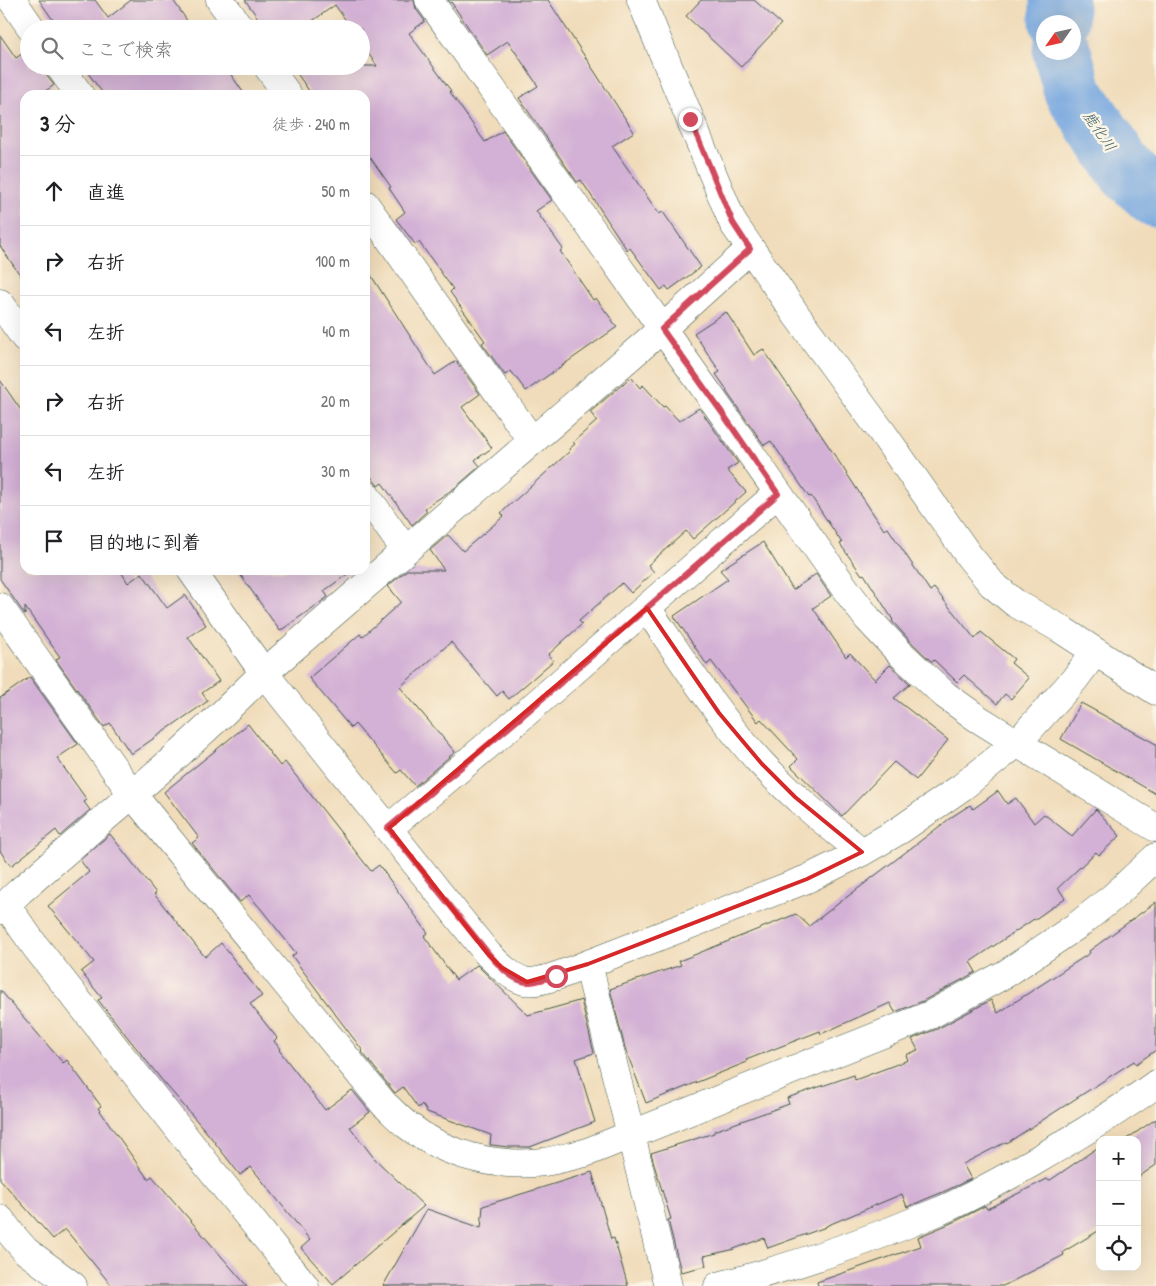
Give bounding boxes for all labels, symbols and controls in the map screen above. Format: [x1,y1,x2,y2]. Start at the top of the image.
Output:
north arrow [1036,15,1081,60]
search box [20,20,370,75]
icon: search [38,34,66,62]
text: ここで検索 [78,36,173,62]
water label: 鹿化川 [1079,106,1121,156]
route end [679,108,702,131]
text: 3 分 [40,109,75,138]
text: 徒歩 · 240 m [272,113,350,135]
icon: ahead [40,177,68,205]
text: 直進 [87,179,125,205]
text: 50 m [322,180,350,202]
icon: right [40,247,68,275]
text: 右折 [87,249,125,275]
text: 100 m [315,250,350,272]
icon: left [40,317,68,345]
text: 左折 [87,319,125,345]
text: 40 m [322,320,350,342]
icon: right [40,387,68,415]
text: 右折 [87,389,125,415]
text: 20 m [321,390,350,412]
icon: left [40,457,68,485]
text: 左折 [87,459,125,485]
text: 30 m [321,460,350,482]
icon: arrive [40,527,68,555]
text: 目的地に到着 [87,529,201,555]
route start [545,965,568,988]
map controls [1096,1136,1141,1271]
button: + [1096,1136,1141,1181]
button: − [1096,1181,1141,1226]
button: locate [1096,1226,1141,1271]

